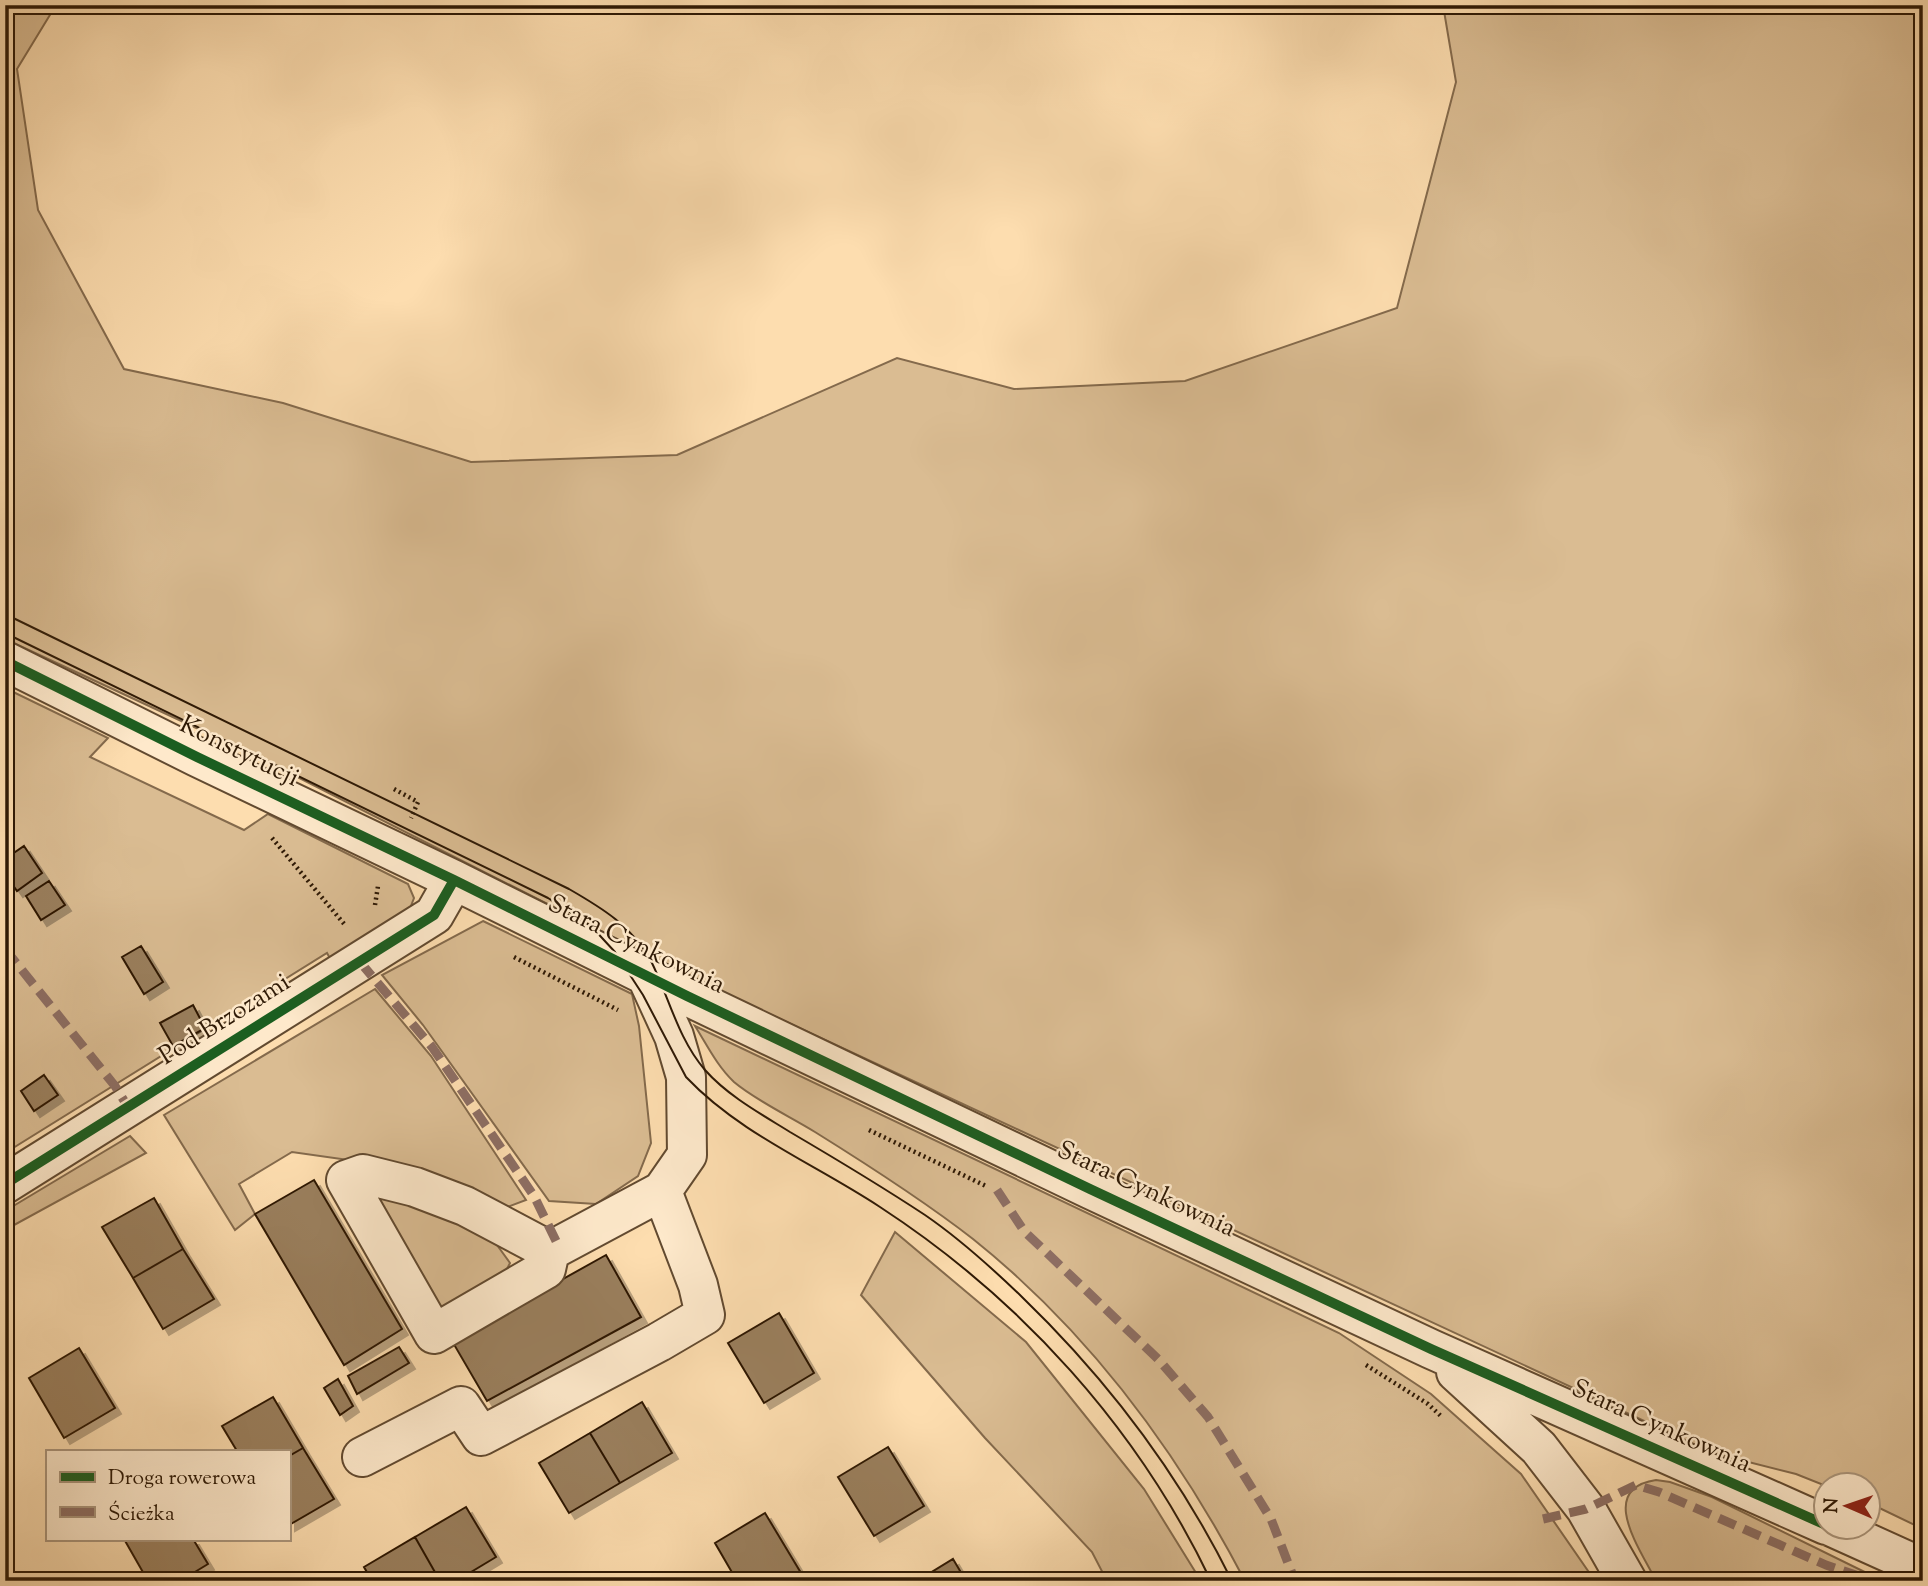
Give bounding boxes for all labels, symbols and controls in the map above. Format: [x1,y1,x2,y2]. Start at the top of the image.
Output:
street label: Konstytucji [173,707,305,797]
street label: Stara Cynkownia [541,886,731,1004]
street label: Pod Brzozami [152,965,298,1075]
street label: Stara Cynkownia [1050,1132,1242,1248]
street label: Stara Cynkownia [1565,1371,1757,1483]
legend [46,1450,290,1540]
text: Droga rowerowa [108,1464,256,1494]
north arrow [1812,1470,1882,1540]
text: N [1819,1497,1846,1514]
text: Ścieżka [108,1500,175,1530]

